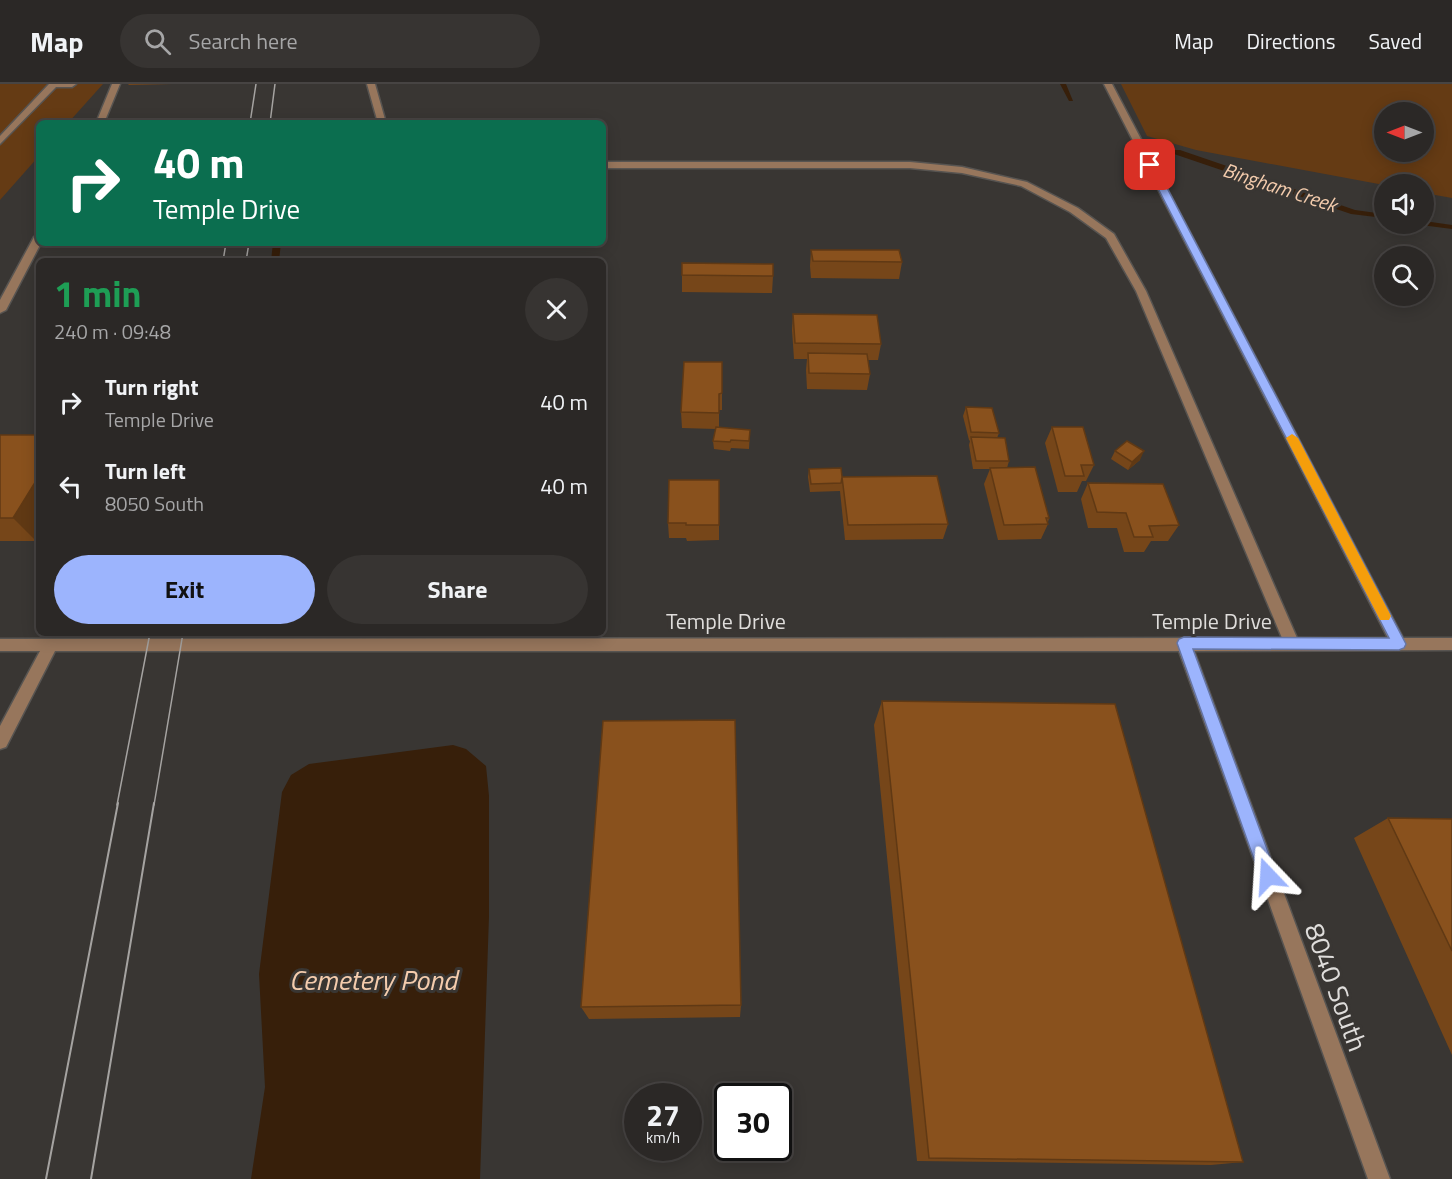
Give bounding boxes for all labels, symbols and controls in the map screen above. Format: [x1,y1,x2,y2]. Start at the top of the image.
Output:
search box [120,14,540,68]
text: Map [30,20,84,63]
text: Search here [189,24,298,58]
icon: search [141,25,174,58]
text: Map [1174,25,1214,57]
text: Directions [1247,25,1336,57]
text: Saved [1369,25,1422,57]
north arrow [1374,102,1434,162]
map controls [1374,102,1434,306]
text: 40 m [153,130,245,194]
pin [1124,139,1175,190]
icon: right [54,144,132,222]
icon: arrive [1133,148,1166,181]
water label: Bingham Creek [1219,154,1343,221]
button: sound [1374,174,1434,234]
text: Temple Drive [153,188,300,229]
button: search [1374,246,1434,306]
text: 1 min [54,266,141,321]
button: close [525,278,588,341]
text: 240 m · 09:48 [54,316,171,347]
text: Turn right [105,370,199,404]
text: 40 m [540,385,588,419]
icon: right [54,386,87,419]
text: Temple Drive [105,404,214,435]
text: Turn left [105,454,186,488]
text: 40 m [540,469,588,503]
icon: left [54,470,87,503]
text: 8050 South [105,488,204,519]
button: Exit [54,555,315,624]
button: Share [327,555,588,624]
street label: Temple Drive [666,604,786,638]
street label: Temple Drive [1152,604,1272,638]
position arrow [1236,844,1300,908]
street label: 8040 South [1295,917,1379,1057]
water label: Cemetery Pond [289,958,460,1001]
speed limit sign: 30 [714,1083,792,1161]
text: 27 [646,1092,680,1138]
text: km/h [646,1126,680,1149]

